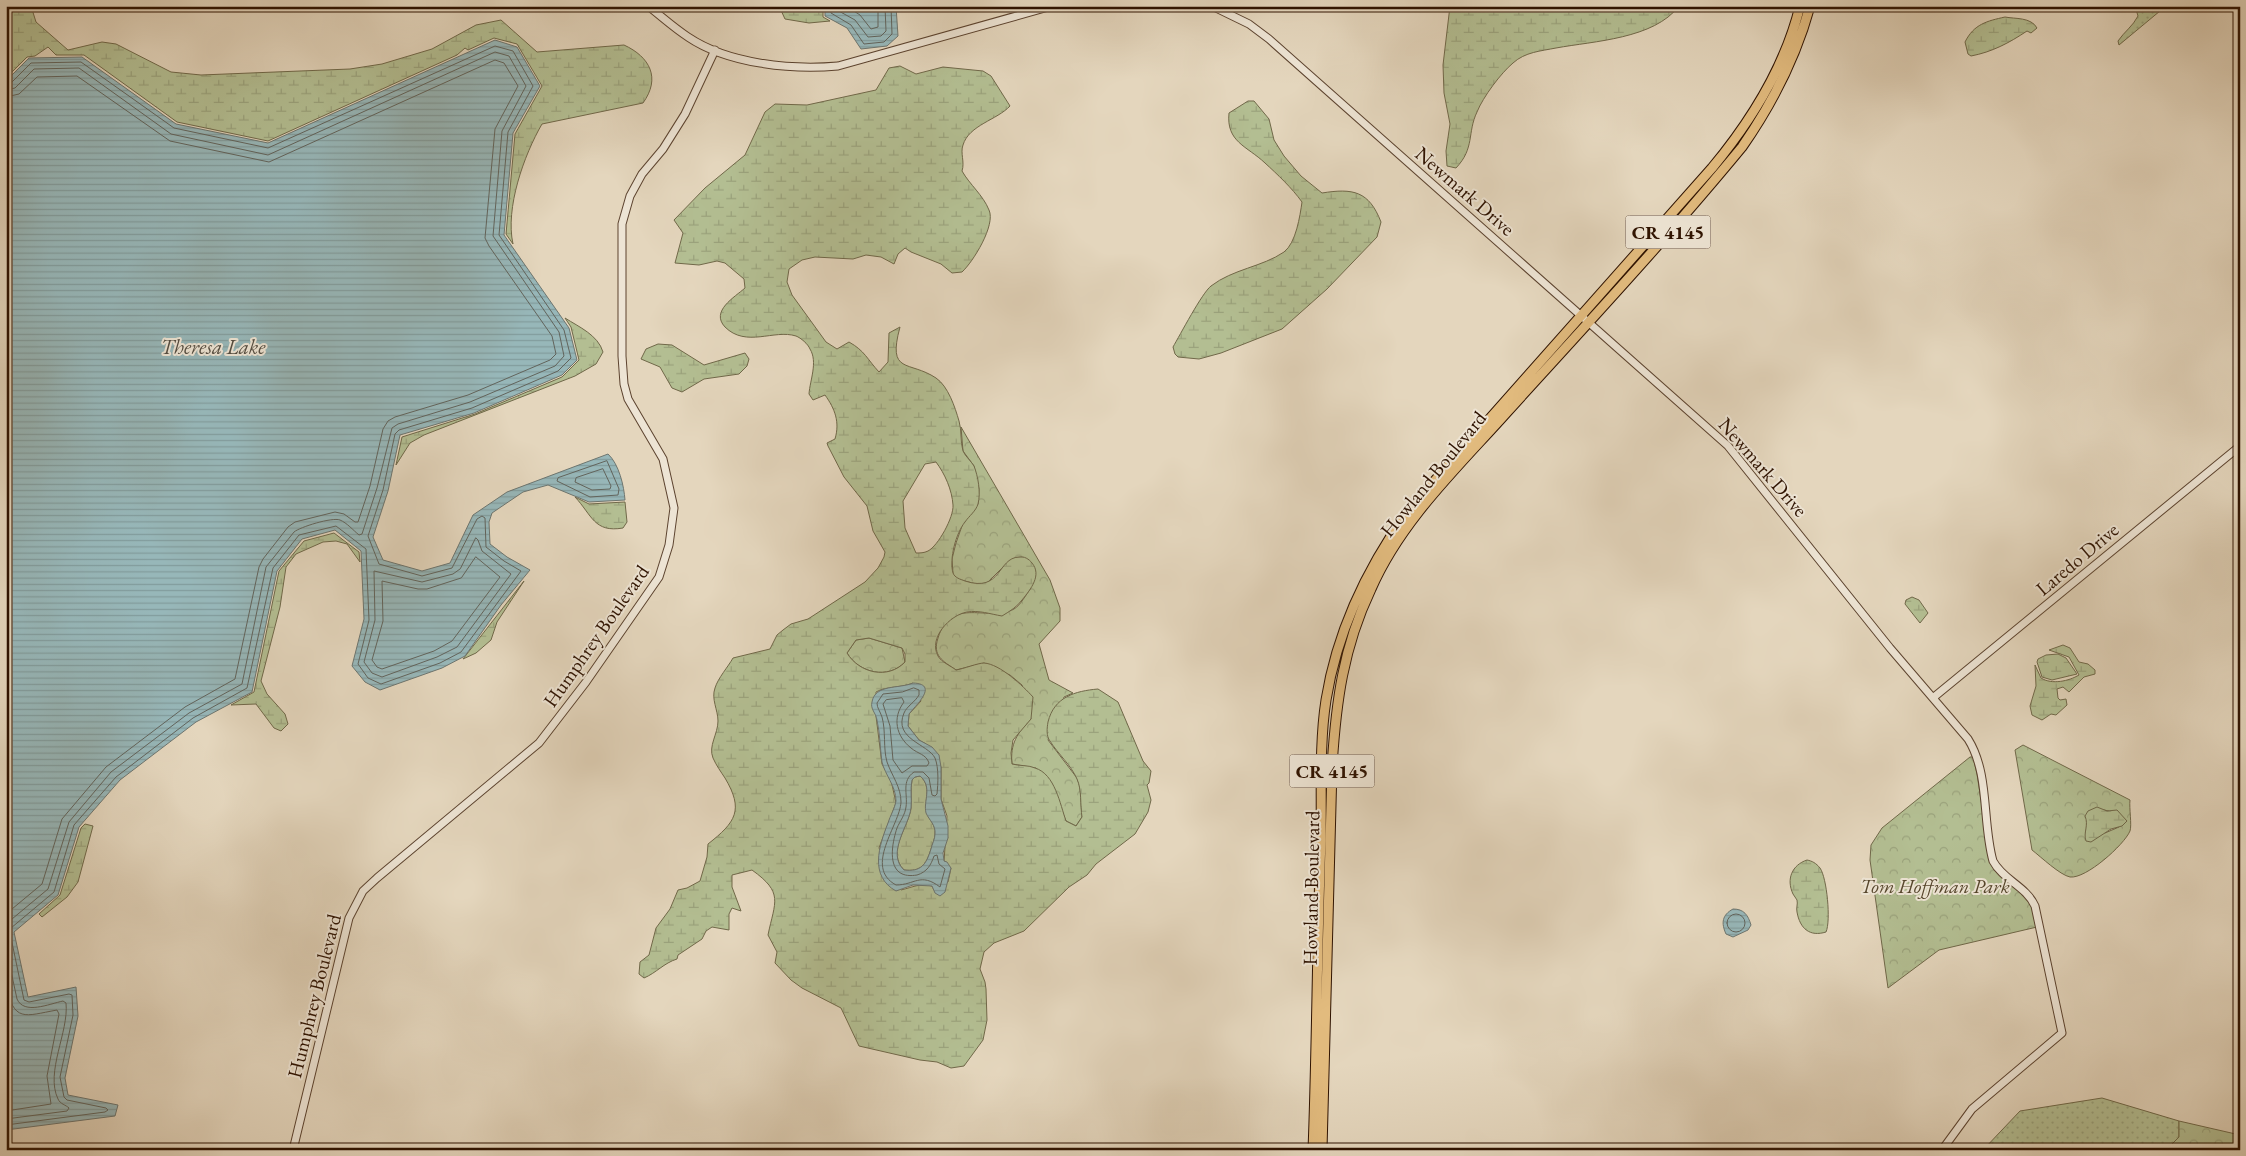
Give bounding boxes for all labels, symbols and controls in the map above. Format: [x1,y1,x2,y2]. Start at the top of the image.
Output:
street label: Newmark Drive [1410,141,1520,242]
road number: CR 4145 [1626,216,1710,248]
water label: Theresa Lake [161,333,266,360]
street label: Howland Boulevard [1374,405,1492,542]
street label: Newmark Drive [1713,412,1814,522]
street label: Laredo Drive [2030,517,2124,601]
street label: Humphrey Boulevard [537,559,655,712]
road number: CR 4145 [1290,754,1374,788]
street label: Howland Boulevard [1297,809,1325,966]
park label: Tom Hoffman Park [1860,873,2010,899]
street label: Humphrey Boulevard [281,911,347,1081]

